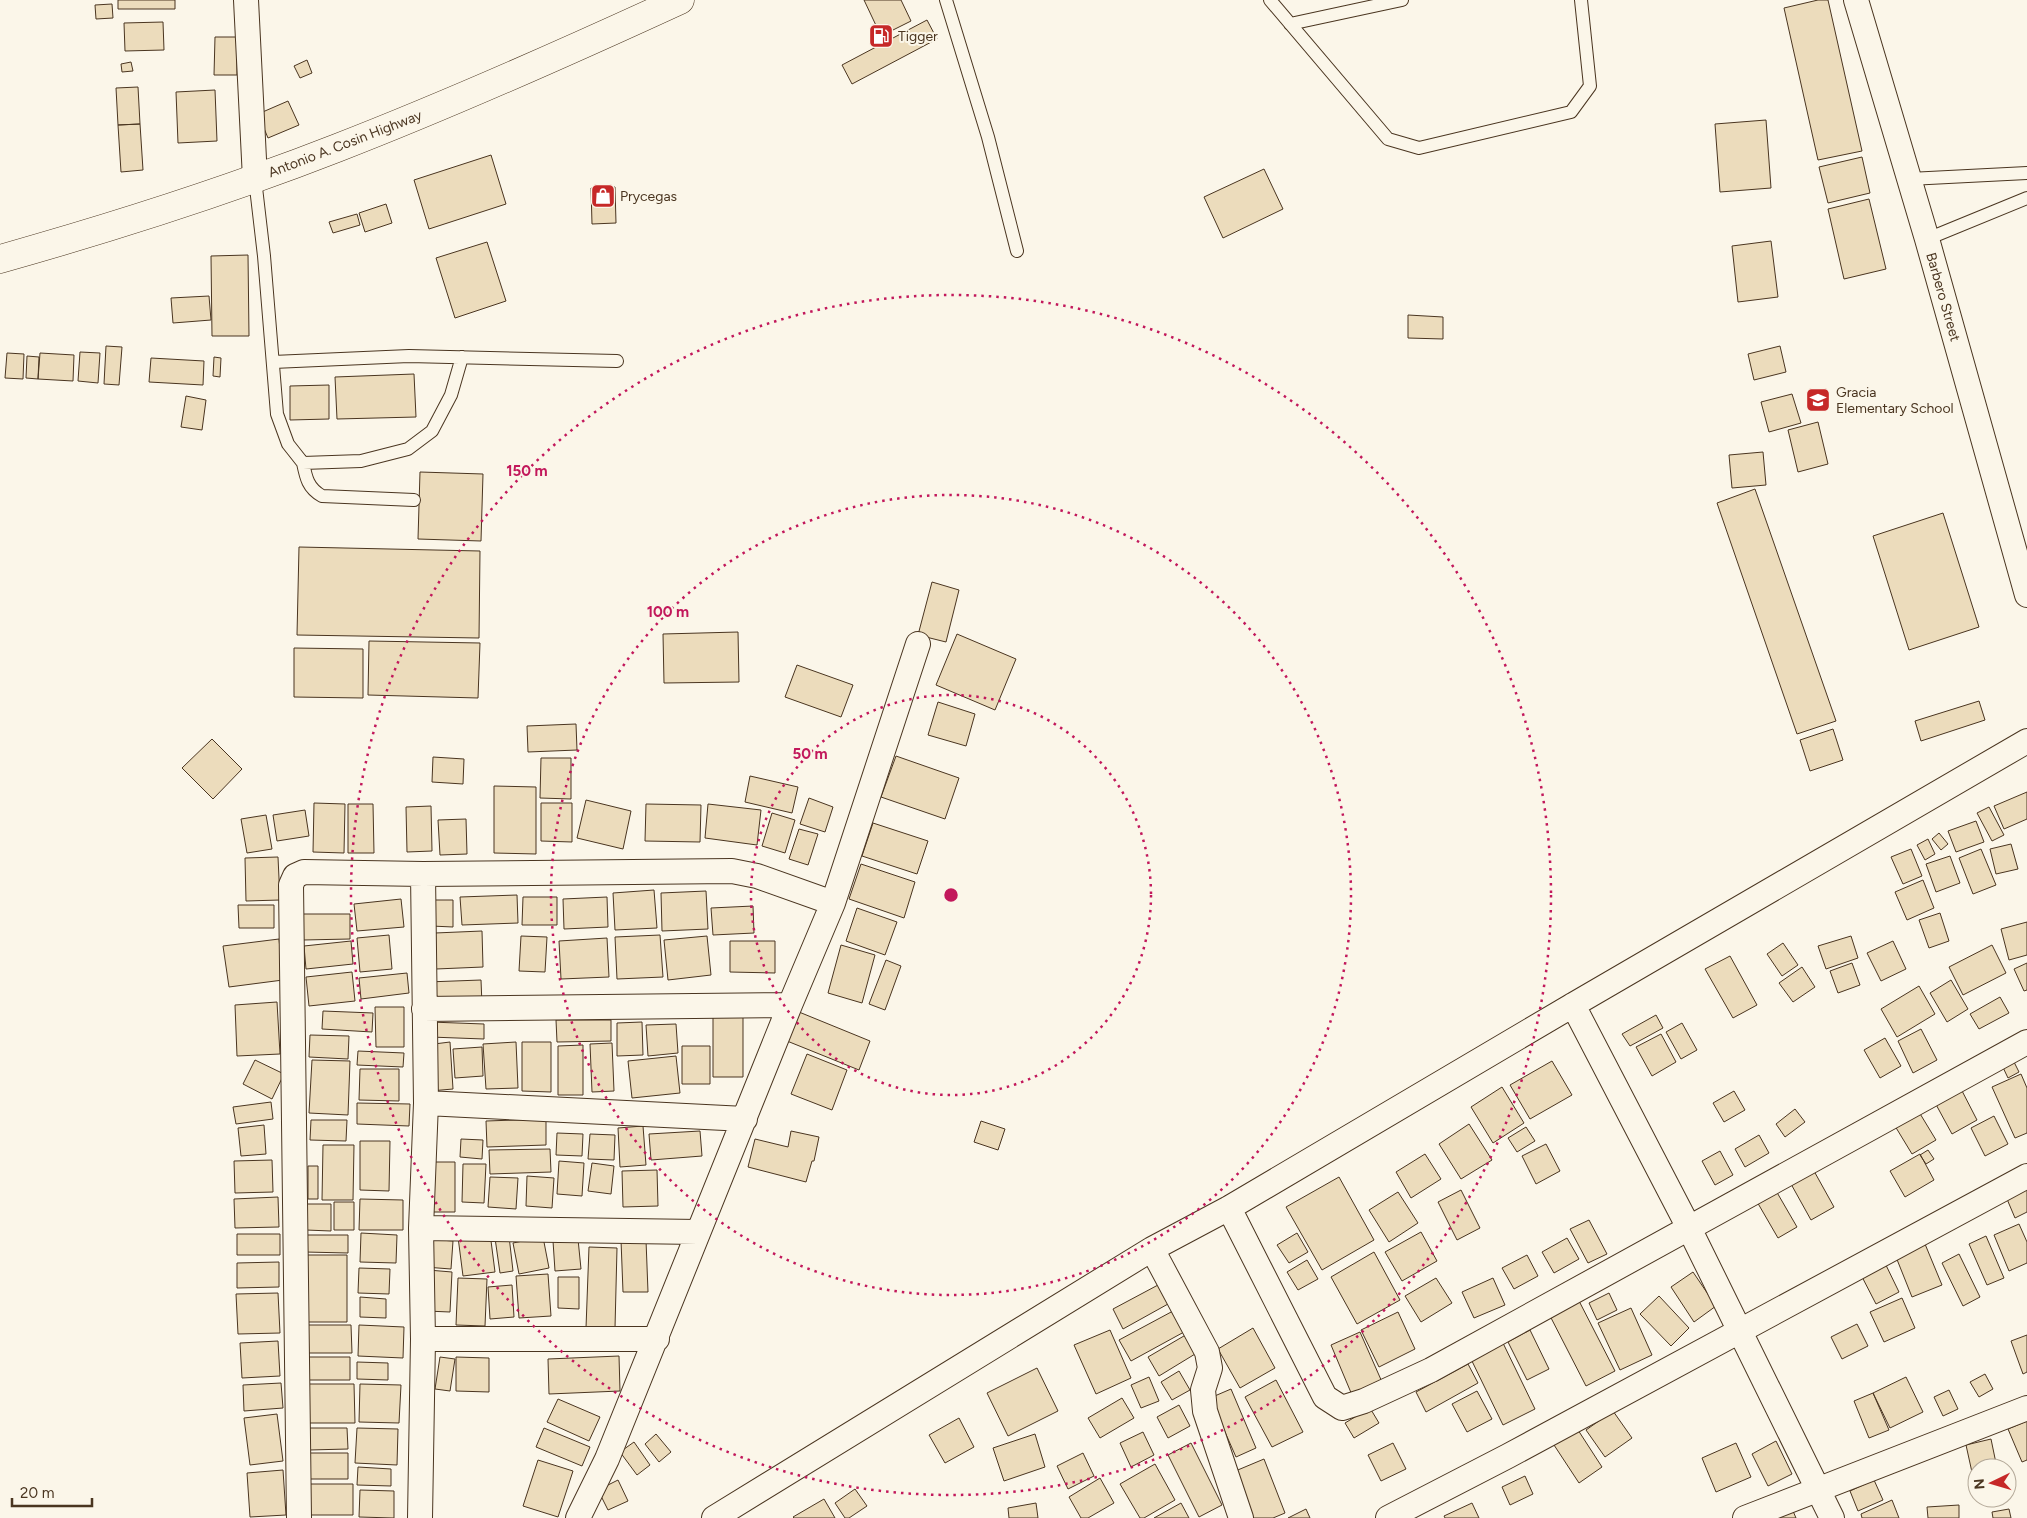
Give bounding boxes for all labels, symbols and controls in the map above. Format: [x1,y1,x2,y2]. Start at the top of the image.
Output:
fuel station icon: Tigger [868,23,894,49]
place label: Tigger [898,28,938,45]
street label: Antonio A. Cosin Highway [266,107,425,181]
shop icon: Prycegas [590,183,616,209]
place label: Prycegas [620,188,677,205]
street label: Barbero Street [1922,251,1964,343]
place label: Gracia Elementary School [1836,384,1954,417]
school or university icon: Gracia Elementary School [1805,387,1831,413]
text: 150 m [506,462,548,480]
text: 100 m [647,603,689,621]
text: 50 m [792,745,828,763]
centre of rings [942,886,960,904]
north arrow [1967,1458,2017,1508]
scale bar [12,1476,92,1508]
text: N [1971,1478,1988,1490]
text: 20 m [20,1484,54,1502]

